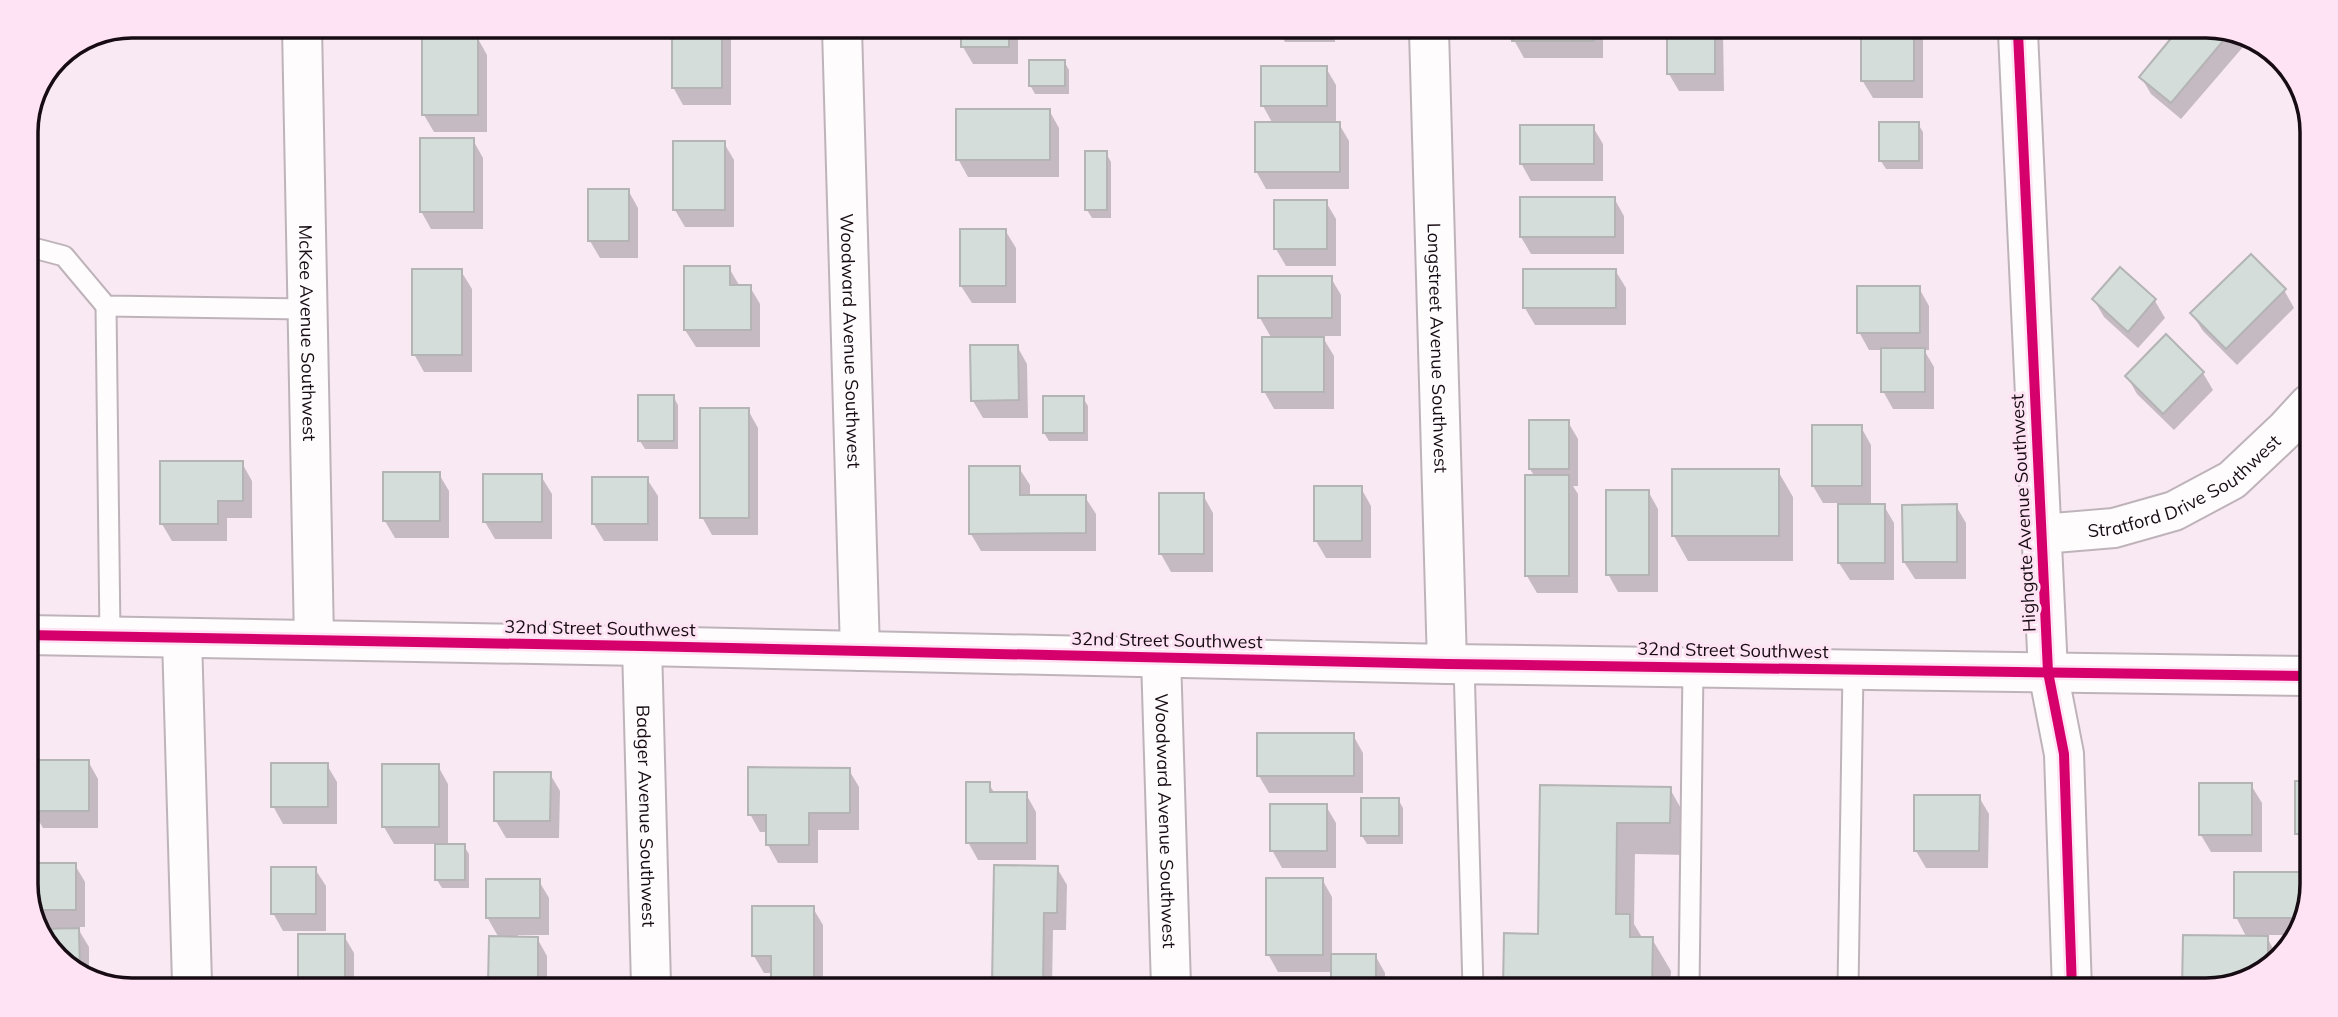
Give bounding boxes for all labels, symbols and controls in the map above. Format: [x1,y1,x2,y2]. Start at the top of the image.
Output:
street label: Woodward Avenue Southwest [836,213,866,469]
street label: Longstreet Avenue Southwest [1423,222,1453,473]
street label: McKee Avenue Southwest [294,224,322,441]
street label: Highgate Avenue Southwest [2005,393,2041,633]
street label: Stratford Drive Southwest [2087,429,2285,542]
street label: 32nd Street Southwest [504,615,696,641]
street label: 32nd Street Southwest [1071,627,1263,653]
street label: 32nd Street Southwest [1637,637,1829,663]
street label: Woodward Avenue Southwest [1151,693,1181,949]
street label: Badger Avenue Southwest [632,704,661,927]

